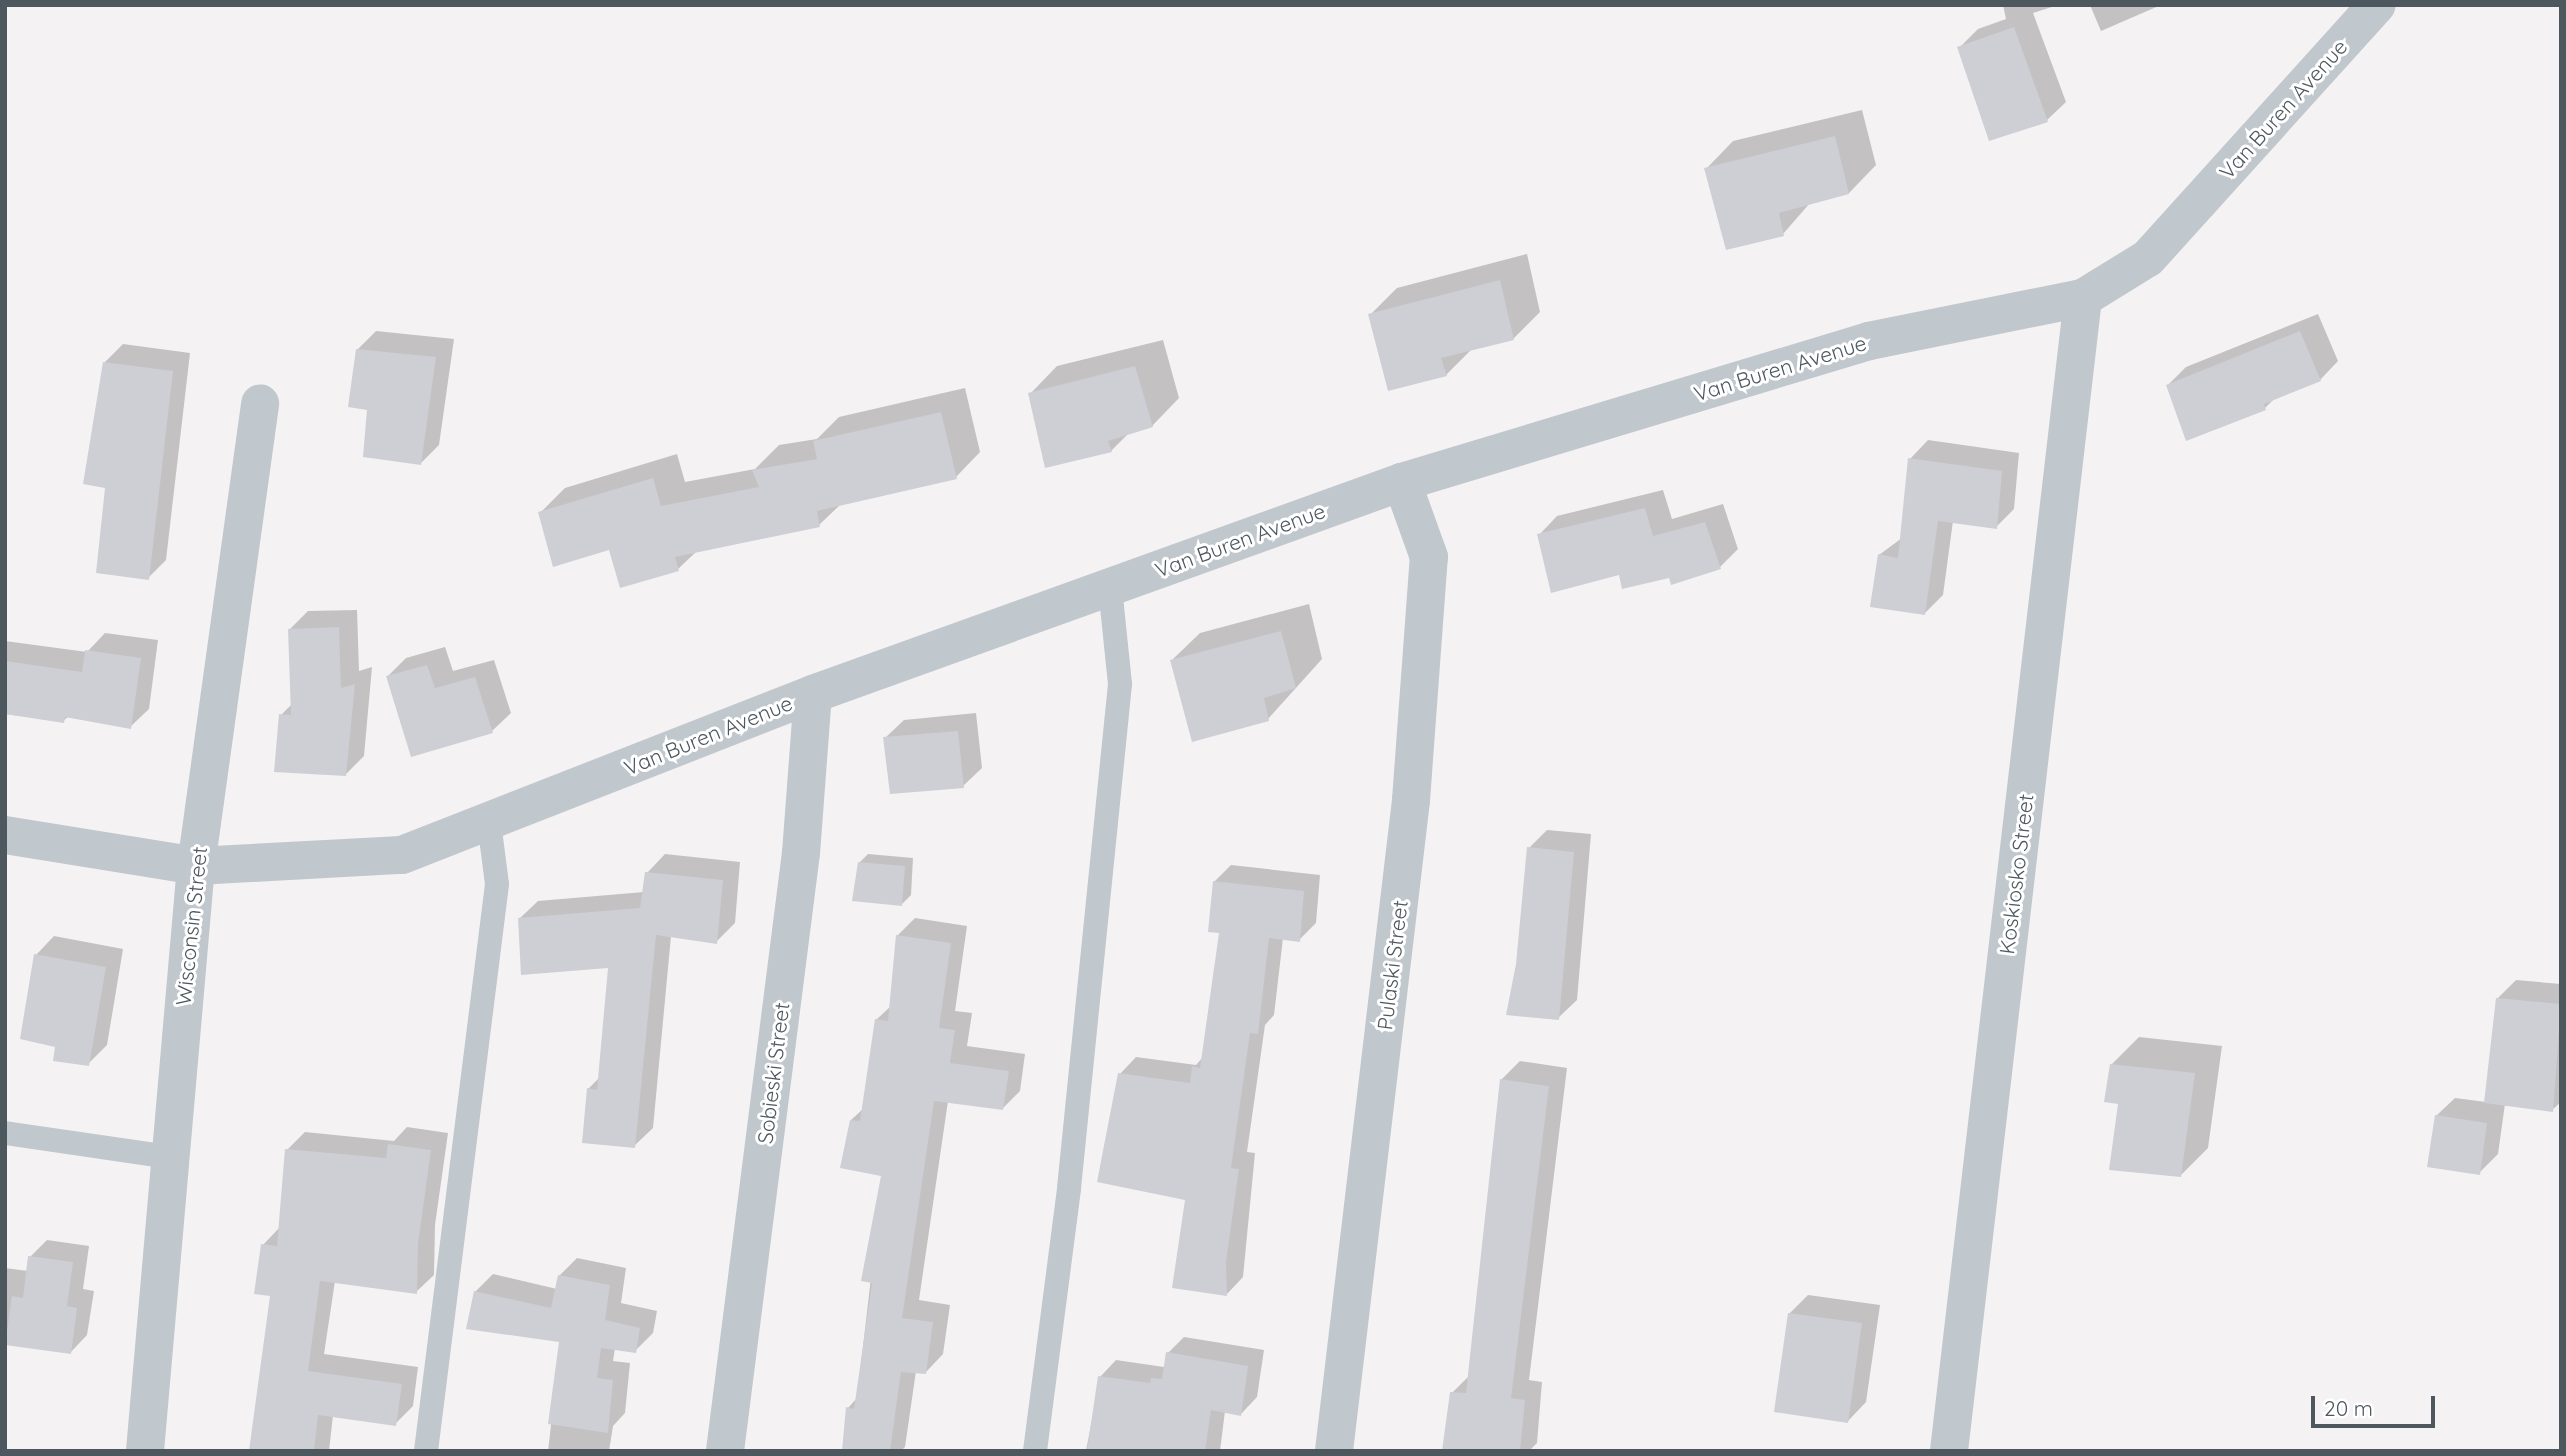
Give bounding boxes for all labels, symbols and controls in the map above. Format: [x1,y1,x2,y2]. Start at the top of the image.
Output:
street label: Van Buren Avenue [2214,34,2352,184]
street label: Van Buren Avenue [1691,330,1869,406]
street label: Van Buren Avenue [1152,498,1328,582]
street label: Van Buren Avenue [620,690,796,780]
street label: Koskiosko Street [1994,793,2038,955]
street label: Wisconsin Street [170,845,212,1007]
street label: Pulaski Street [1372,899,1412,1031]
street label: Sobieski Street [752,1001,794,1145]
scale bar [2314,1382,2438,1426]
text: 20 m [2324,1395,2373,1421]

